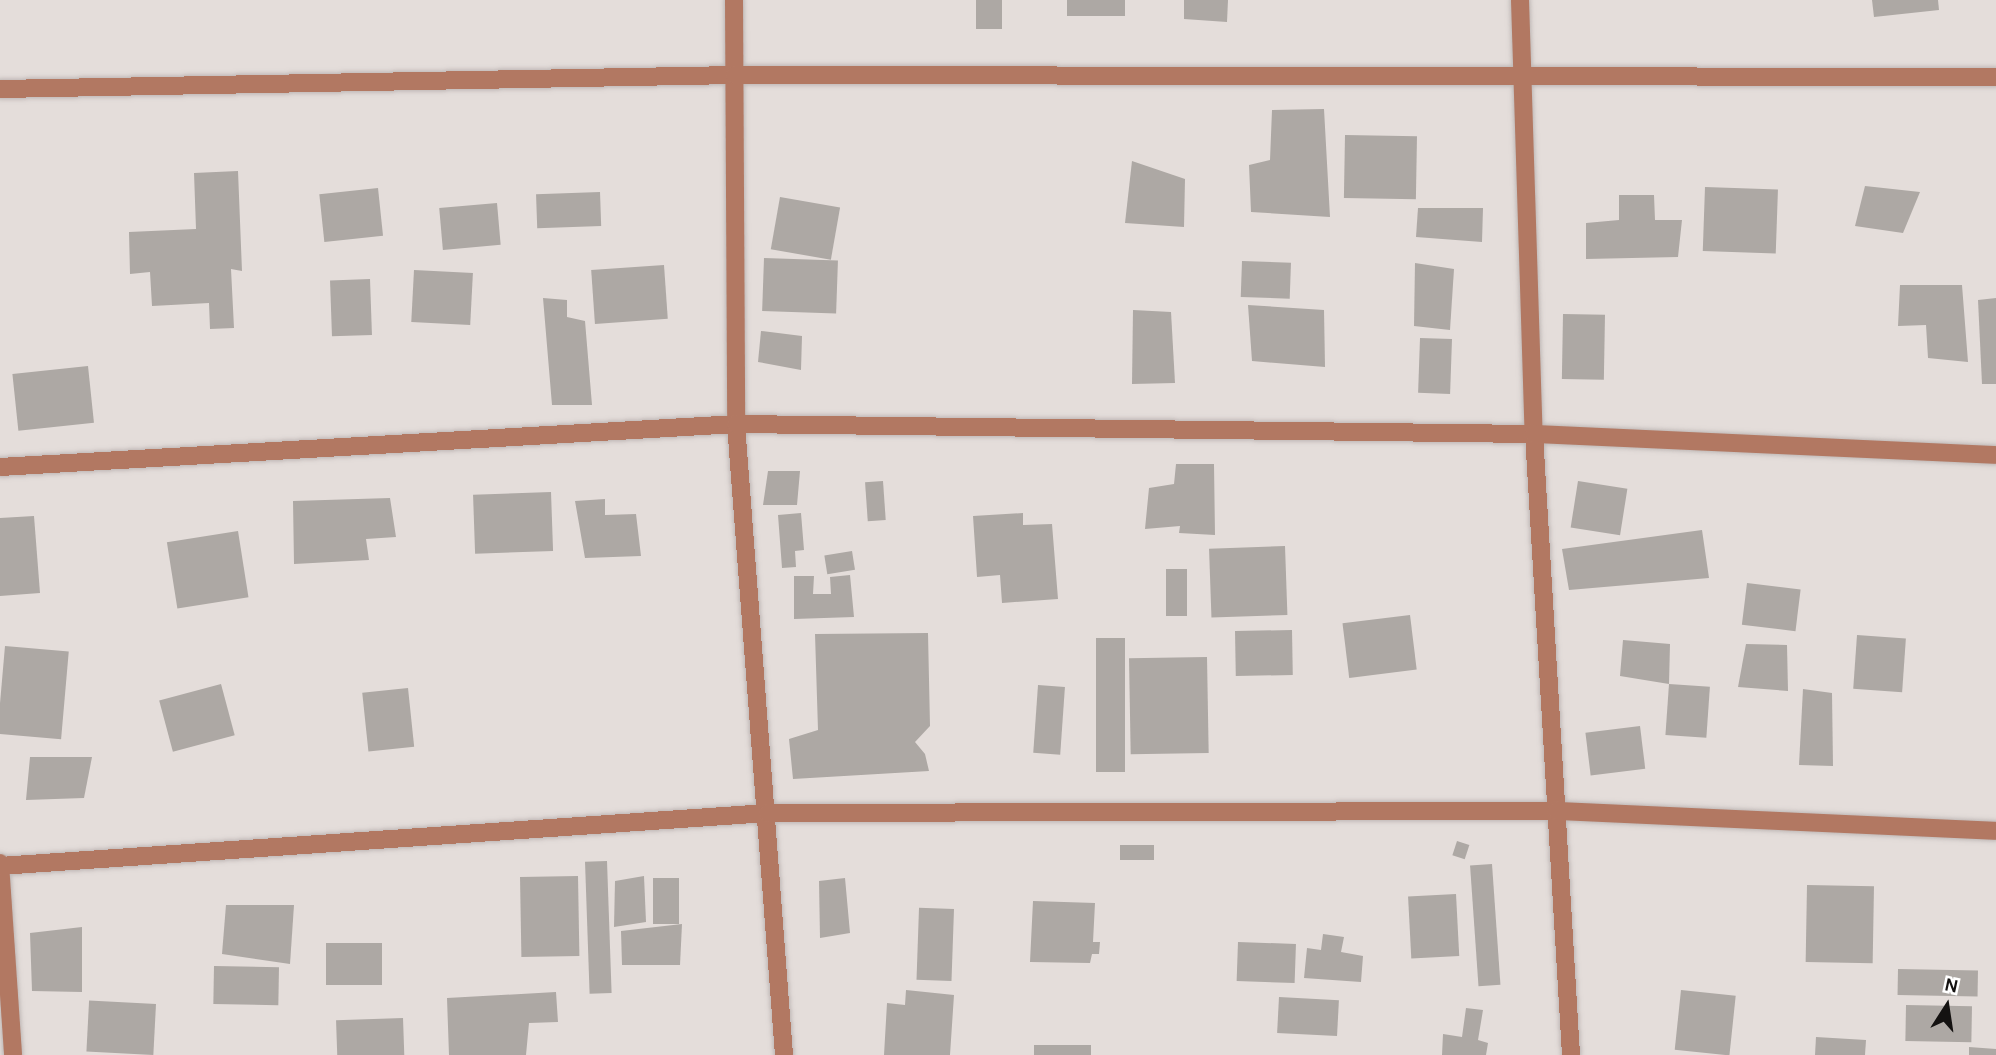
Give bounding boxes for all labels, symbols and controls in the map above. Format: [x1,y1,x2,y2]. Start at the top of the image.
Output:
north arrow [1912,971,1982,1041]
text: N [1942,973,1960,998]

